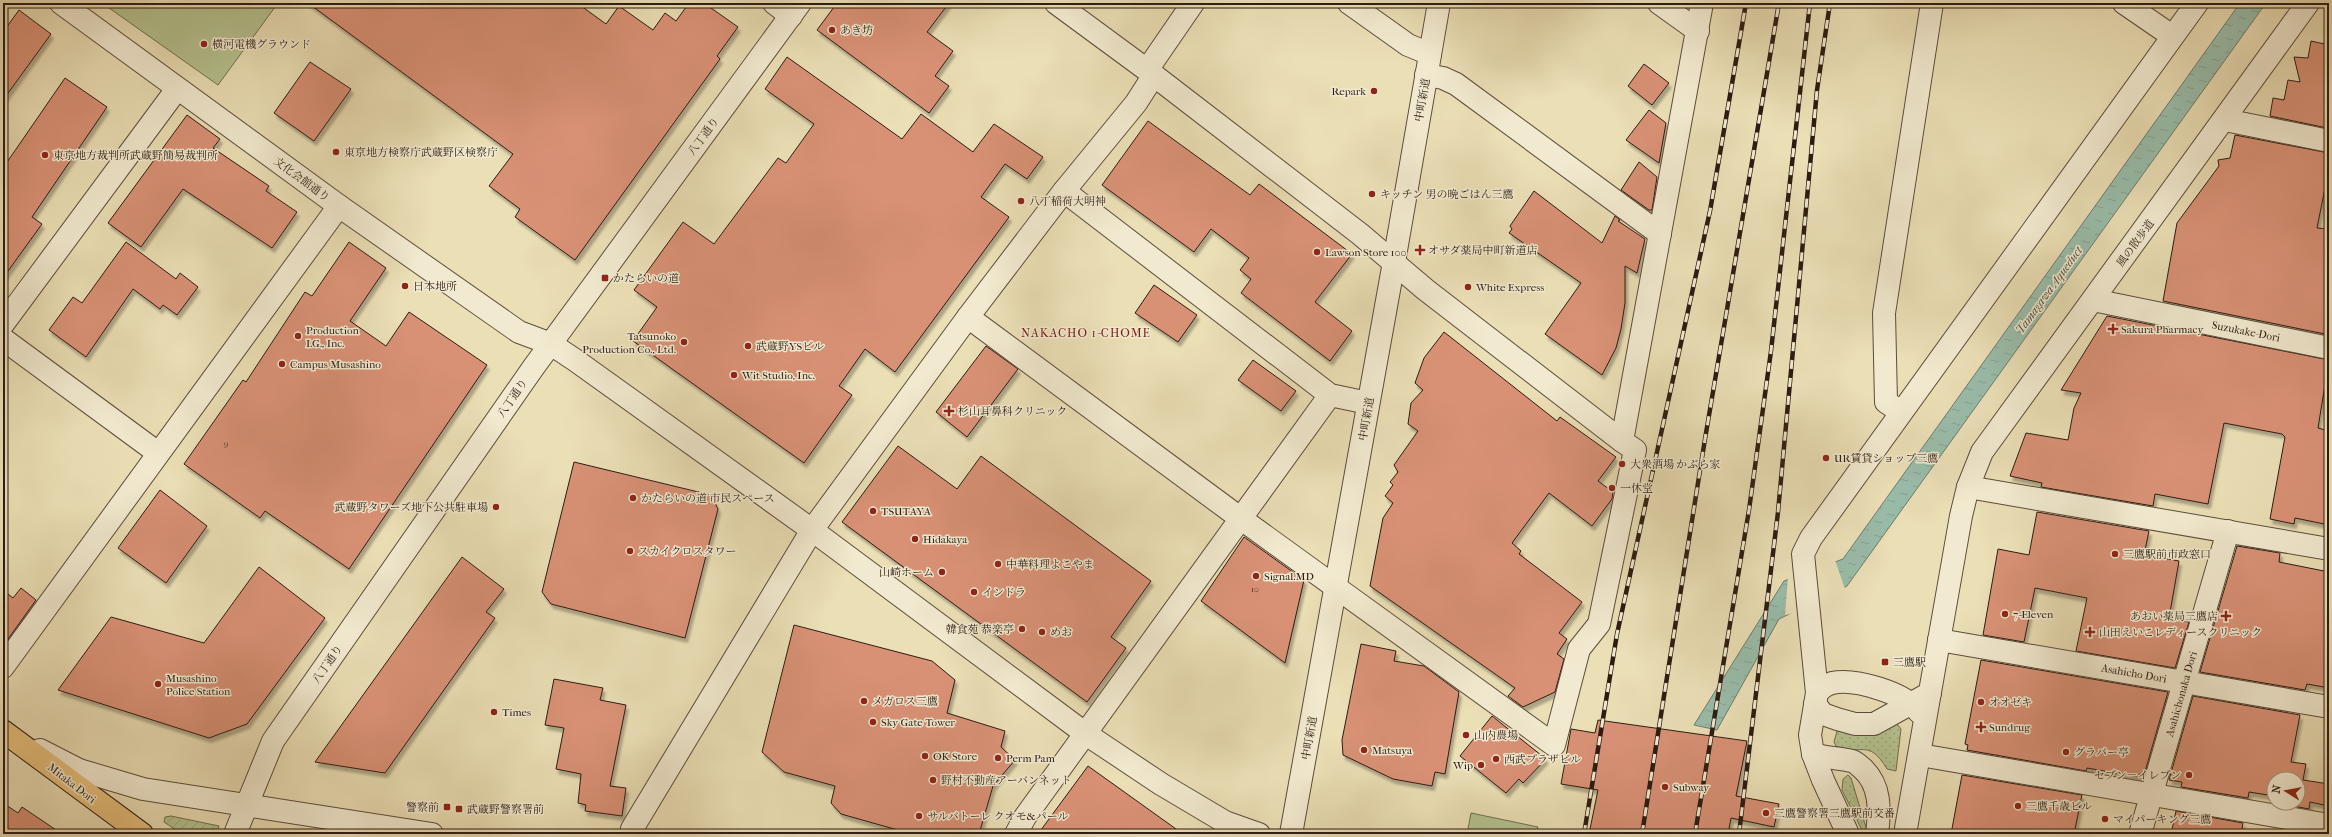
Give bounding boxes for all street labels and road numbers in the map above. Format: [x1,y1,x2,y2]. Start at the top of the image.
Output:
street label: 中町新道 [1412,77,1433,123]
street label: 八丁通り [685,115,722,158]
street label: 文化会館通り [271,155,332,204]
street label: 風の散歩道 [2114,217,2157,269]
street label: Suzukake-Dori [2211,318,2282,345]
street label: 八丁通り [495,376,530,420]
street label: 中町新道 [1356,396,1377,442]
street label: 八丁通り [309,643,345,686]
street label: Asahichonaka Dori [2163,649,2200,739]
street label: Asahicho Dori [2099,661,2168,686]
street label: 中町新道 [1299,715,1320,761]
street label: Mitaka Dori [45,761,99,807]

